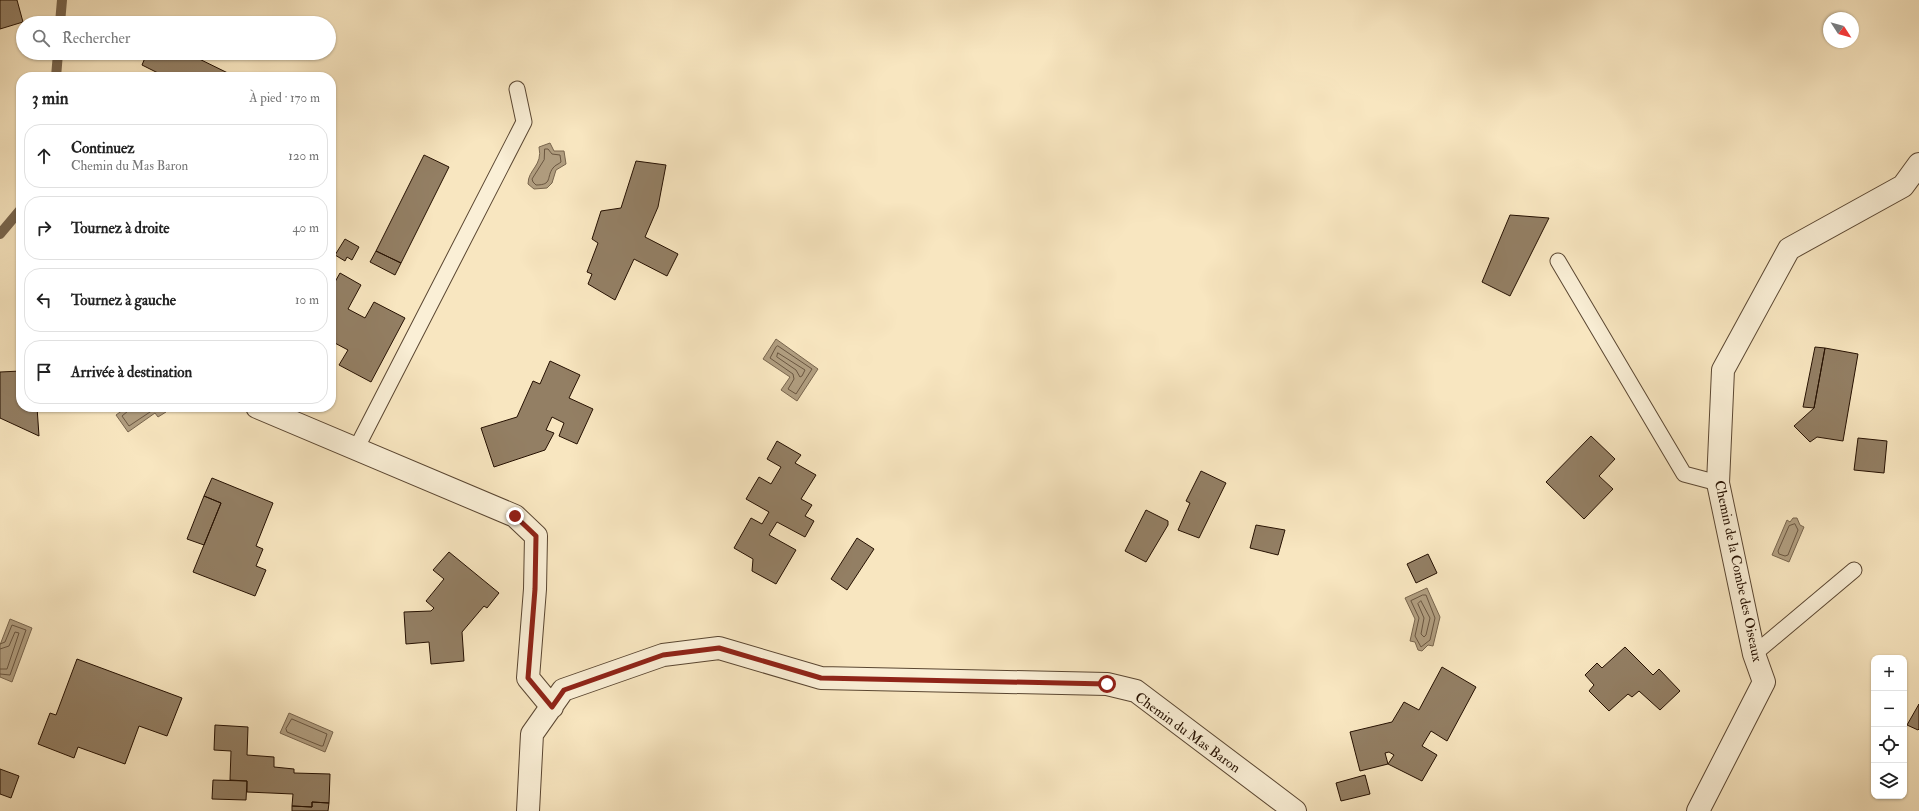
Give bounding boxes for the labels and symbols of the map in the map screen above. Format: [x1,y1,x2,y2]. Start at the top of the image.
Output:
north arrow [1823,12,1859,48]
street label: Chemin de la Combe des Oiseaux [1711,479,1766,664]
route end [506,507,524,525]
route start [1098,675,1116,693]
street label: Chemin du Mas Baron [1132,688,1244,776]

